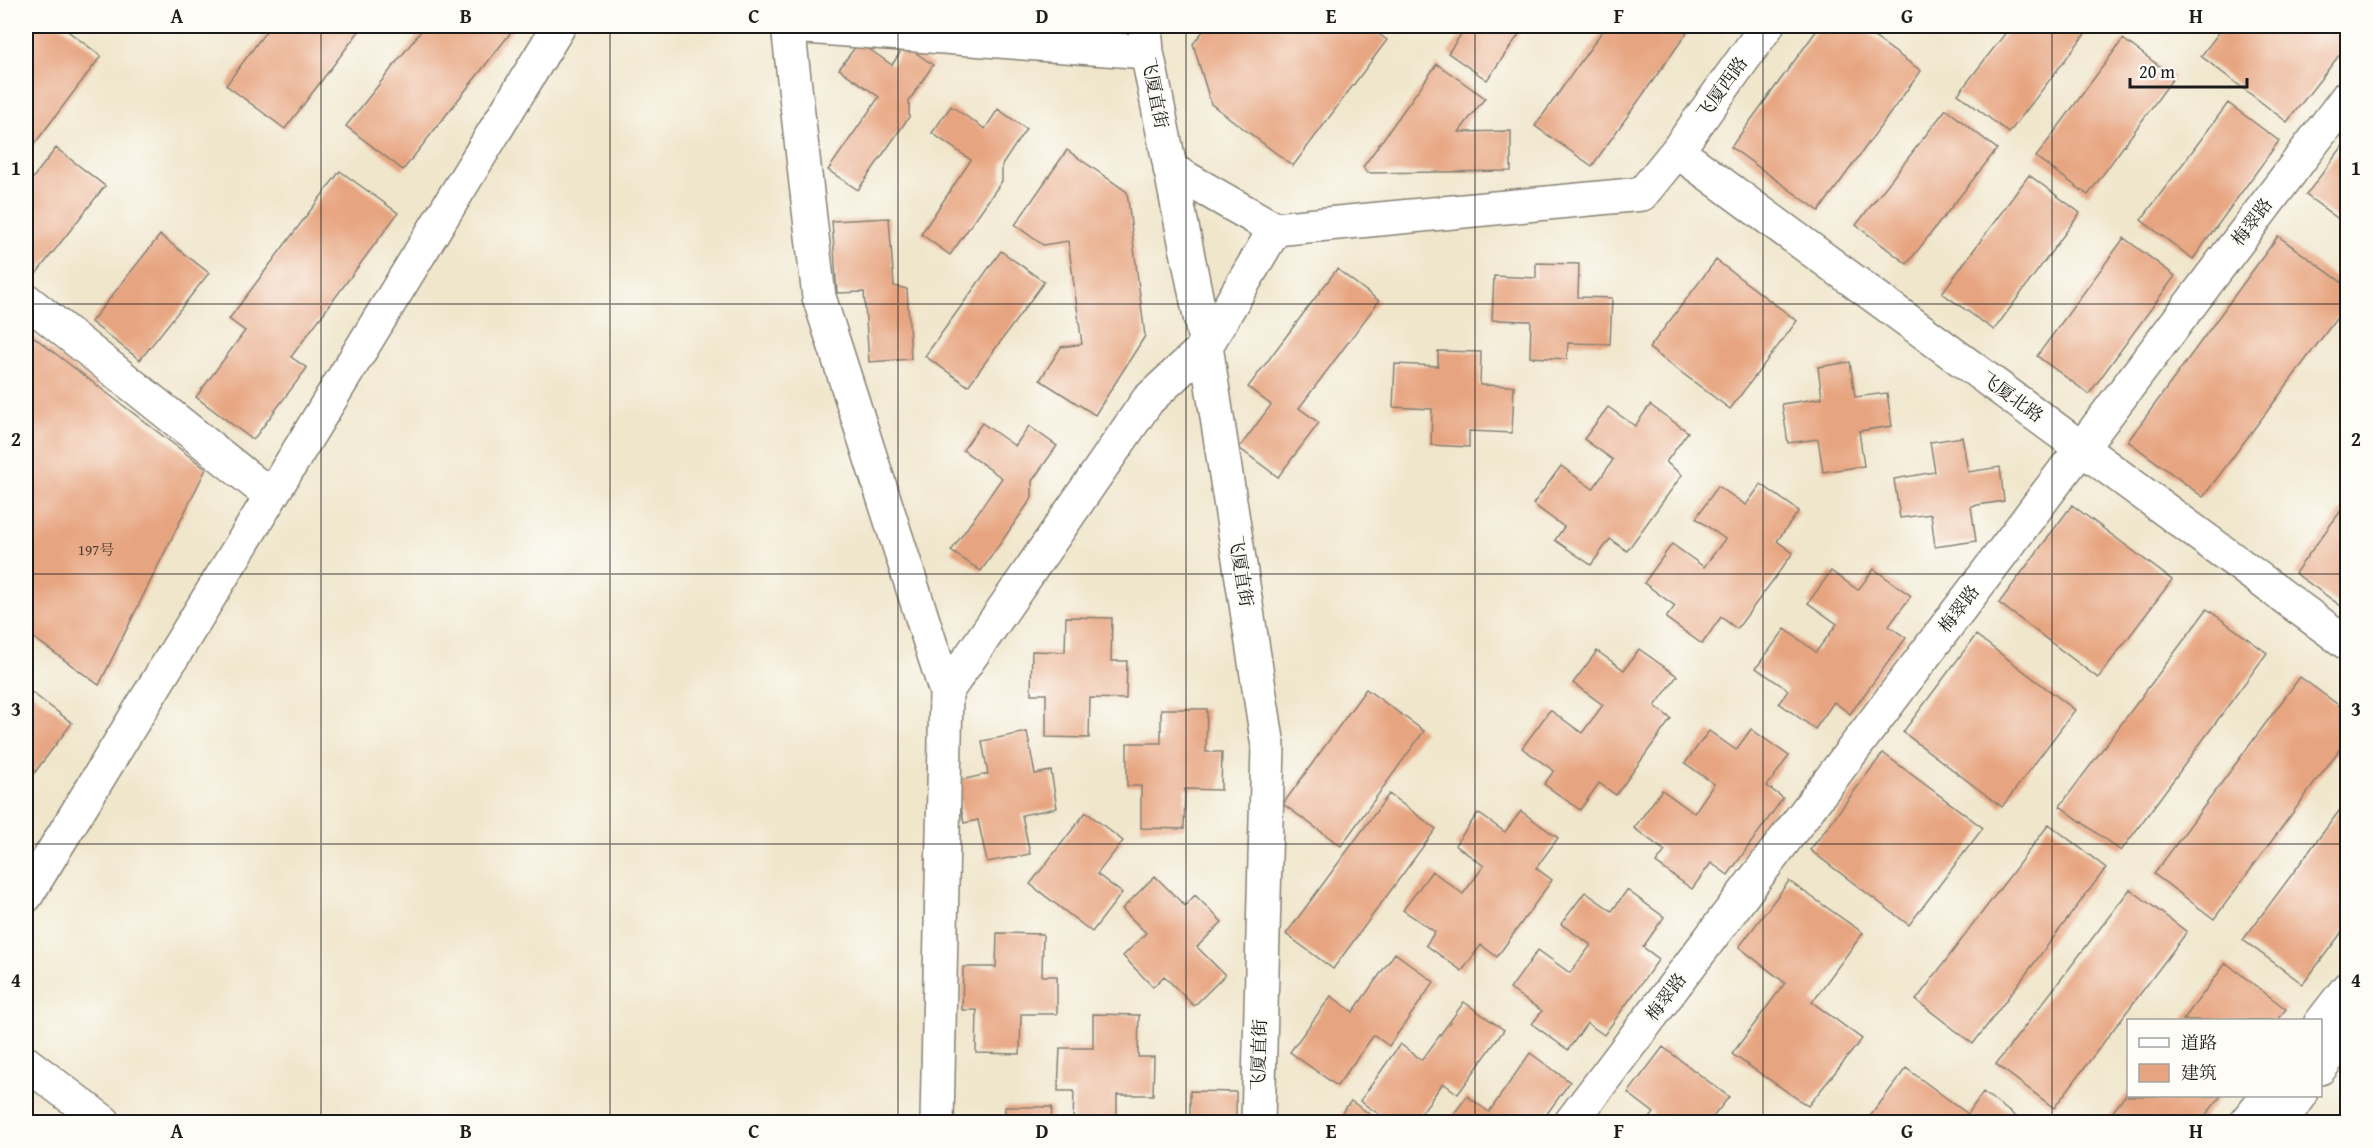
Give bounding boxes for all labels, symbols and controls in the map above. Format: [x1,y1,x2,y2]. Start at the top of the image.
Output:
text: A [171,1,184,30]
text: B [460,1,472,30]
text: C [748,1,760,30]
text: D [1035,1,1049,30]
text: E [1326,1,1337,30]
text: F [1614,1,1624,30]
text: G [1901,1,1913,30]
text: H [2189,1,2203,30]
street label: 飞厦西路 [1690,51,1754,125]
scale bar [2130,51,2247,89]
street label: 飞厦直街 [1135,55,1176,131]
text: 20 m [2139,58,2175,85]
text: 1 [11,153,21,182]
text: 1 [2351,153,2361,182]
street label: 梅翠路 [2225,192,2279,251]
street label: 飞厦北路 [1975,365,2049,429]
text: 2 [11,424,21,453]
text: 2 [2351,424,2361,453]
street label: 飞厦直街 [1223,533,1260,609]
house number: 197号 [78,539,114,560]
street label: 梅翠路 [1932,579,1986,638]
text: 3 [11,694,21,723]
text: 3 [2351,694,2361,723]
text: 4 [11,965,21,994]
text: 4 [2351,965,2361,994]
street label: 梅翠路 [1639,967,1693,1026]
street label: 飞厦直街 [1244,1019,1273,1091]
legend [2127,1019,2322,1097]
text: 道路 [2181,1029,2217,1056]
text: 建筑 [2181,1059,2217,1086]
text: A [171,1116,184,1145]
text: B [460,1116,472,1145]
text: C [748,1116,760,1145]
text: D [1035,1116,1049,1145]
text: E [1326,1116,1337,1145]
text: F [1614,1116,1624,1145]
text: G [1901,1116,1913,1145]
text: H [2189,1116,2203,1145]

